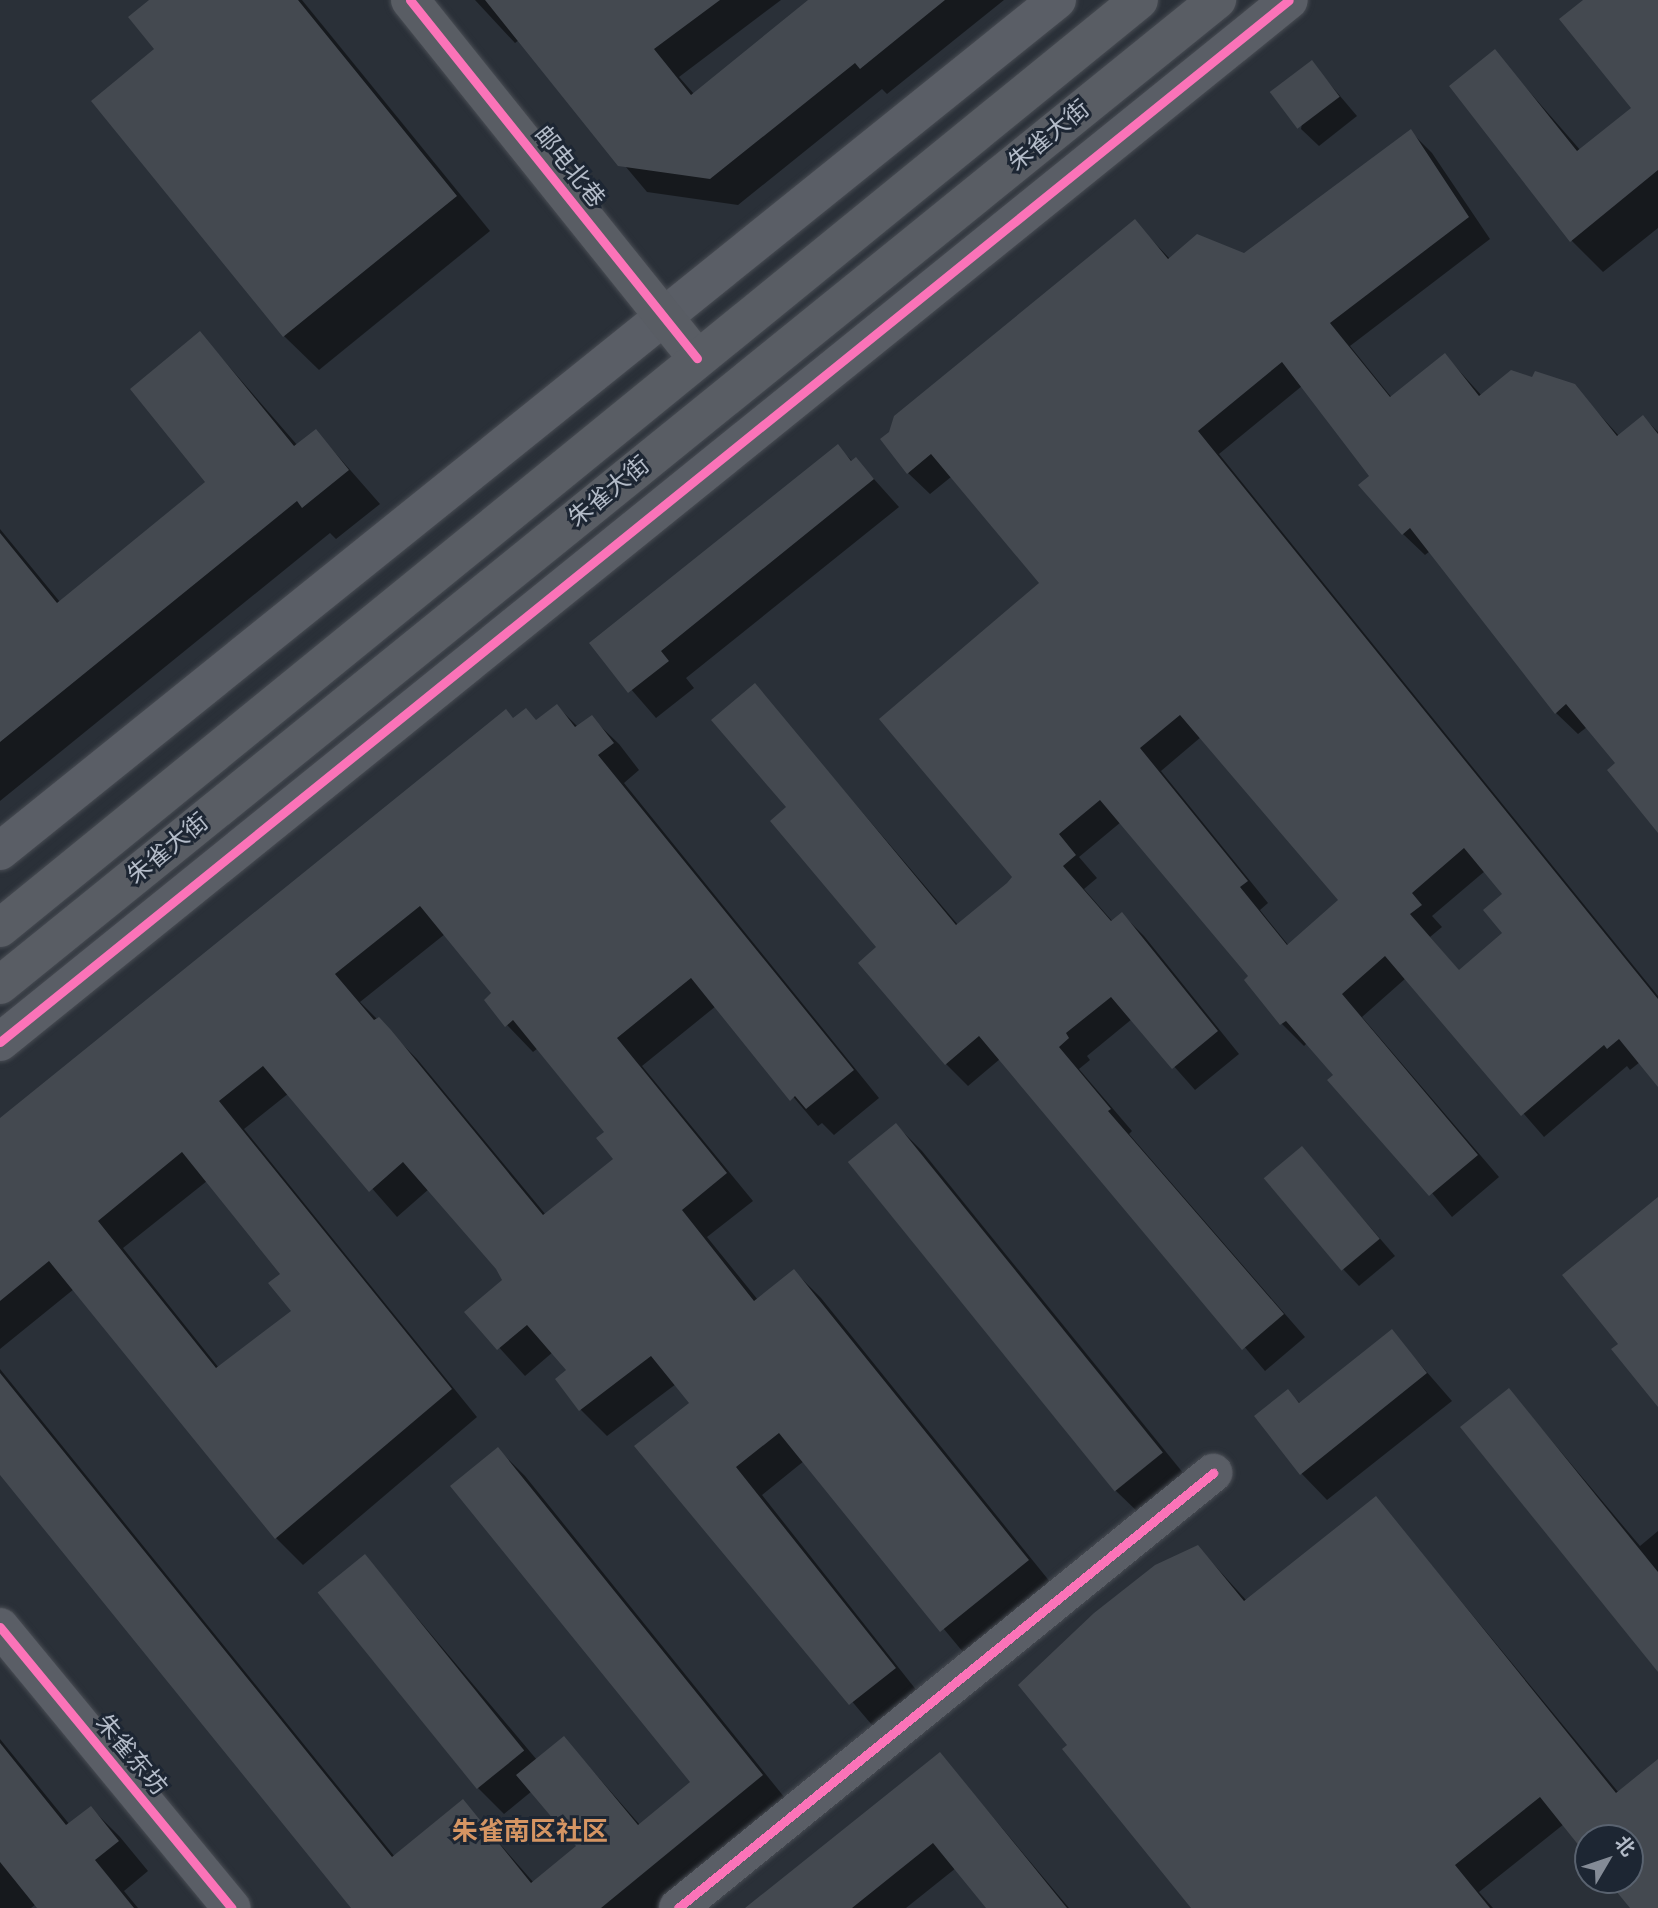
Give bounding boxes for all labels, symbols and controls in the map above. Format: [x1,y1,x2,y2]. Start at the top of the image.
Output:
street label: 朱雀大街 [1003,95,1095,177]
street label: 邮电北巷 [528,121,610,213]
street label: 朱雀大街 [563,451,655,533]
street label: 朱雀大街 [122,808,214,890]
street label: 朱雀东坊 [89,1709,173,1801]
district label: 朱雀南区社区 [452,1817,608,1849]
north arrow [1574,1824,1644,1894]
text: 北 [1609,1832,1639,1861]

